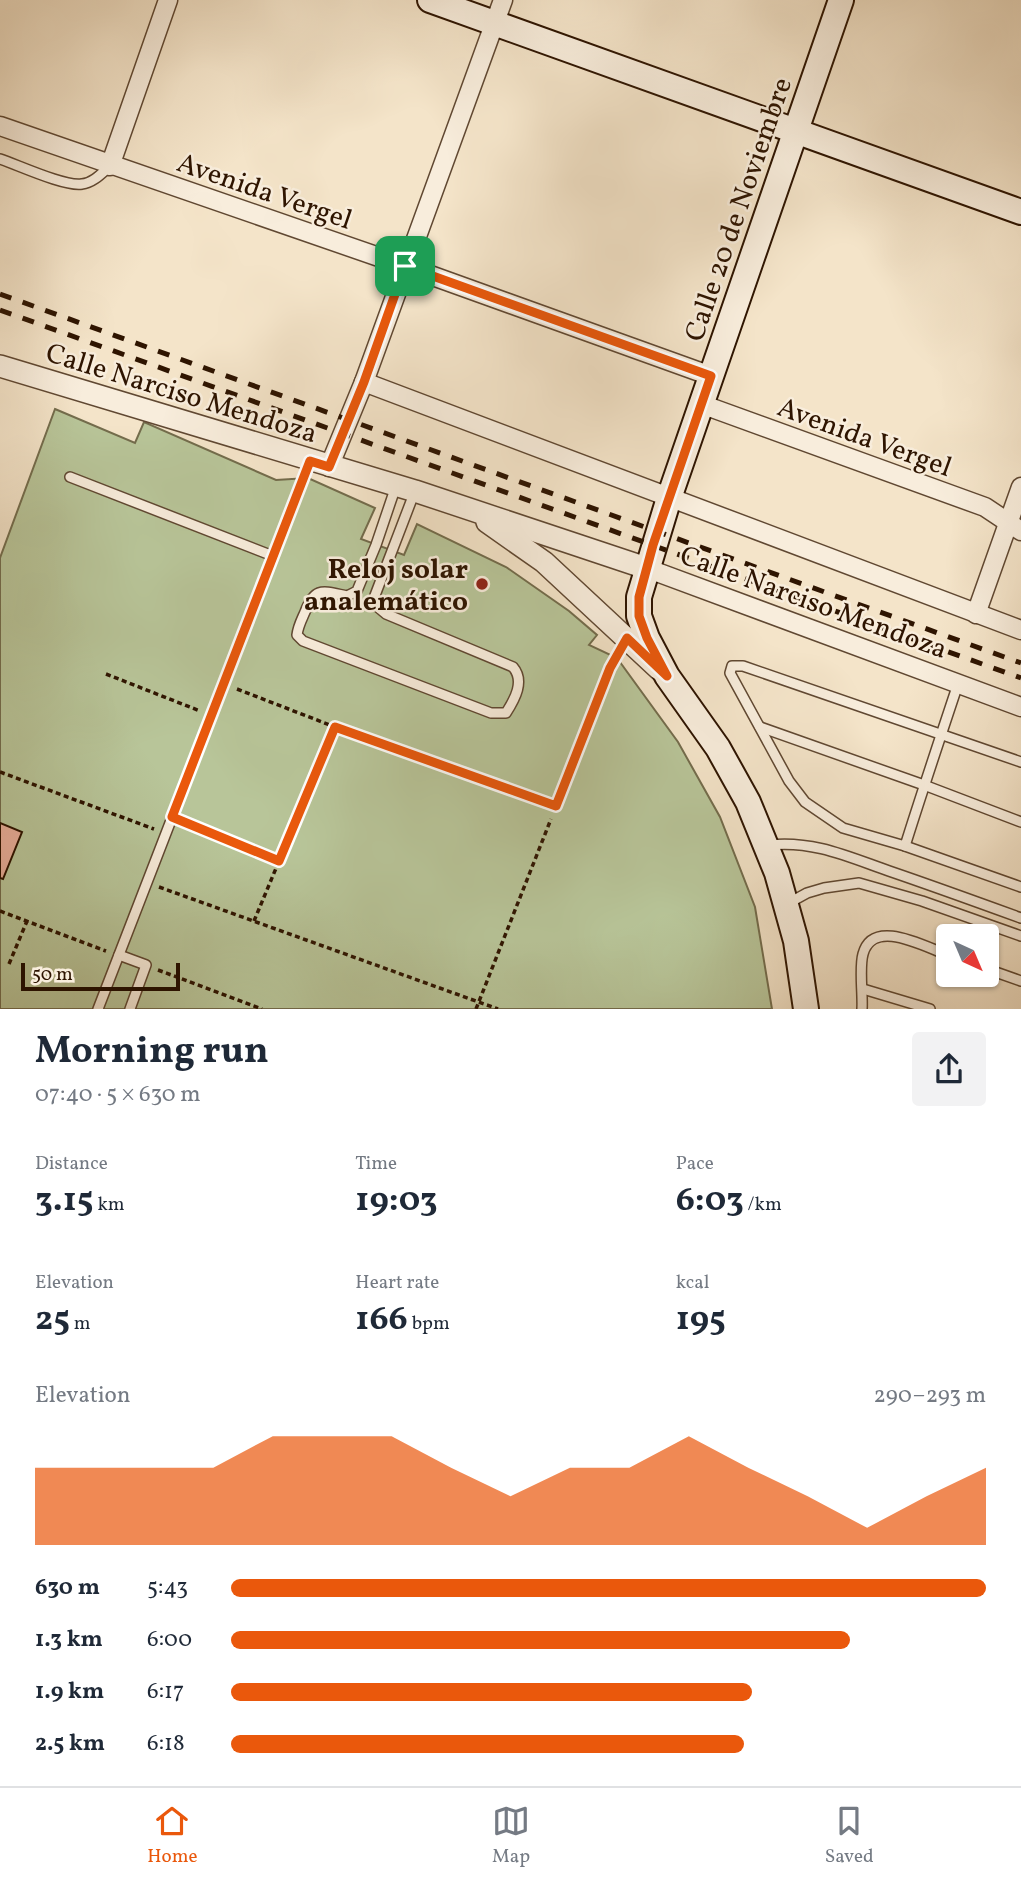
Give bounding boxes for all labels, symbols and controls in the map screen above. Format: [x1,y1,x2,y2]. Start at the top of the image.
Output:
street label: Calle 20 de Noviembre [676,73,803,347]
street label: Avenida Vergel [171,144,357,241]
pin [375,236,435,296]
icon: arrive [386,247,424,285]
street label: Calle Narciso Mendoza [41,335,322,454]
street label: Avenida Vergel [772,389,957,488]
street label: Calle Narciso Mendoza [674,537,952,670]
place label: Reloj solar analemático [304,551,468,622]
marker: Reloj solar analemático [474,576,490,592]
north arrow [936,924,999,987]
map controls [936,924,999,987]
scale bar [21,960,180,992]
text: 50 m [32,962,73,988]
text: Morning run [35,1026,269,1079]
button: share [912,1032,986,1106]
text: 07:40 · 5 × 630 m [35,1079,201,1111]
text: Distance [35,1151,108,1177]
text: Time [355,1151,397,1177]
text: Pace [676,1151,714,1177]
text: 3.15 [35,1177,94,1225]
text: 19:03 [355,1177,438,1225]
text: 6:03 [676,1177,744,1225]
text: km [94,1192,125,1218]
text: /km [744,1192,782,1218]
text: Elevation [35,1270,114,1296]
text: Heart rate [355,1270,439,1296]
text: kcal [676,1270,709,1296]
text: 25 [35,1296,70,1344]
text: 166 [355,1296,408,1344]
text: 195 [676,1296,726,1344]
text: m [70,1311,91,1337]
text: bpm [408,1311,450,1337]
text: Elevation [35,1380,131,1412]
text: 290–293 m [874,1380,986,1412]
text: 630 m [35,1572,100,1604]
text: 5:43 [147,1572,188,1604]
text: 1.3 km [35,1624,103,1656]
text: 6:00 [147,1624,192,1656]
text: 1.9 km [35,1676,104,1708]
text: 6:17 [147,1676,184,1708]
text: 2.5 km [35,1728,105,1760]
text: 6:18 [147,1728,185,1760]
tab: Home [147,1802,198,1870]
tab: Map [492,1802,530,1870]
tab: Saved [825,1802,874,1870]

